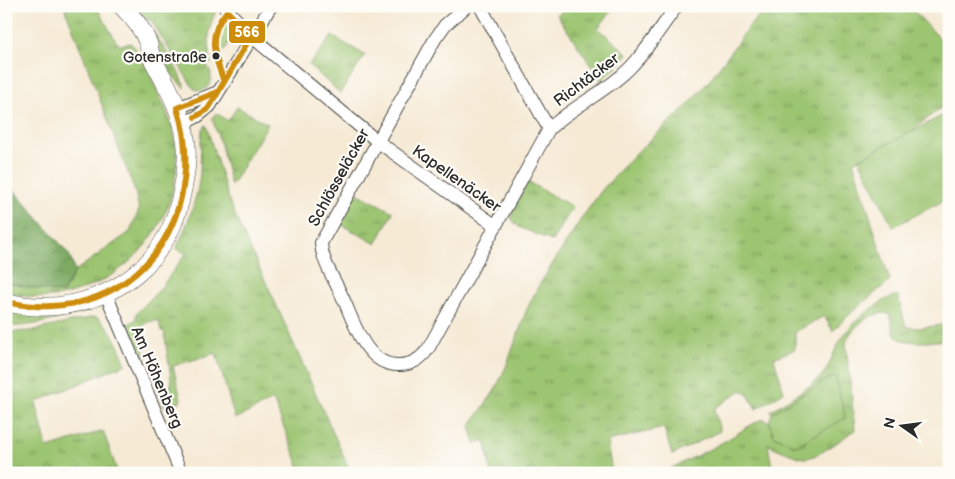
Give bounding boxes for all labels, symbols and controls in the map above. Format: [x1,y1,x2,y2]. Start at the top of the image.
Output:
line badge: 566 [228,20,266,44]
text: 566 [234,24,260,41]
place label: Gotenstraße [123,48,207,67]
street label: Richtäcker [550,49,624,111]
marker: Gotenstraße [211,51,221,61]
street label: Schlösseläcker [305,125,374,230]
street label: Kapellenäcker [408,142,504,217]
street label: Am Höhenberg [127,324,187,431]
north arrow [878,402,928,452]
text: N [880,416,899,430]

